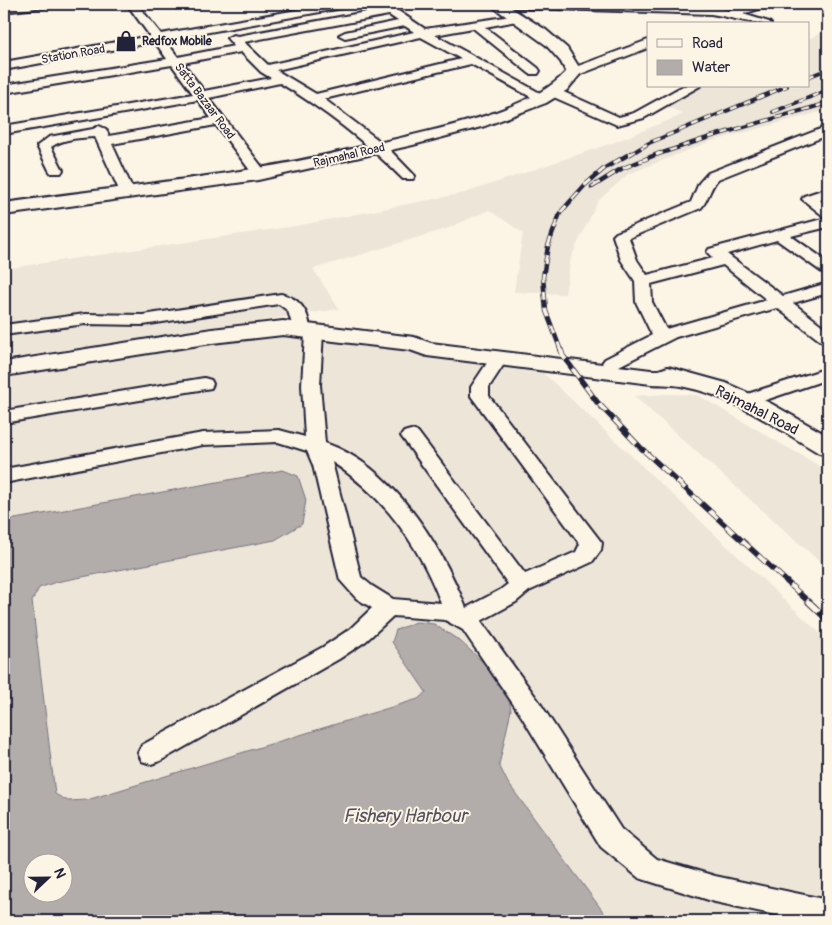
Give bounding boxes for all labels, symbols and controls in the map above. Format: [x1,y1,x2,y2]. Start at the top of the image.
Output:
legend [647,22,810,88]
shop icon: Redfox Mobile [113,28,139,54]
place label: Redfox Mobile [142,34,213,49]
text: Road [692,34,723,53]
street label: Station Road [40,41,106,67]
text: Water [692,58,731,77]
street label: Satta Bazaar Road [171,60,238,142]
street label: Rajmahal Road [312,140,387,171]
street label: Rajmahal Road [712,381,802,440]
water label: Fishery Harbour [343,804,469,828]
north arrow [22,852,72,902]
text: N [50,866,69,881]

